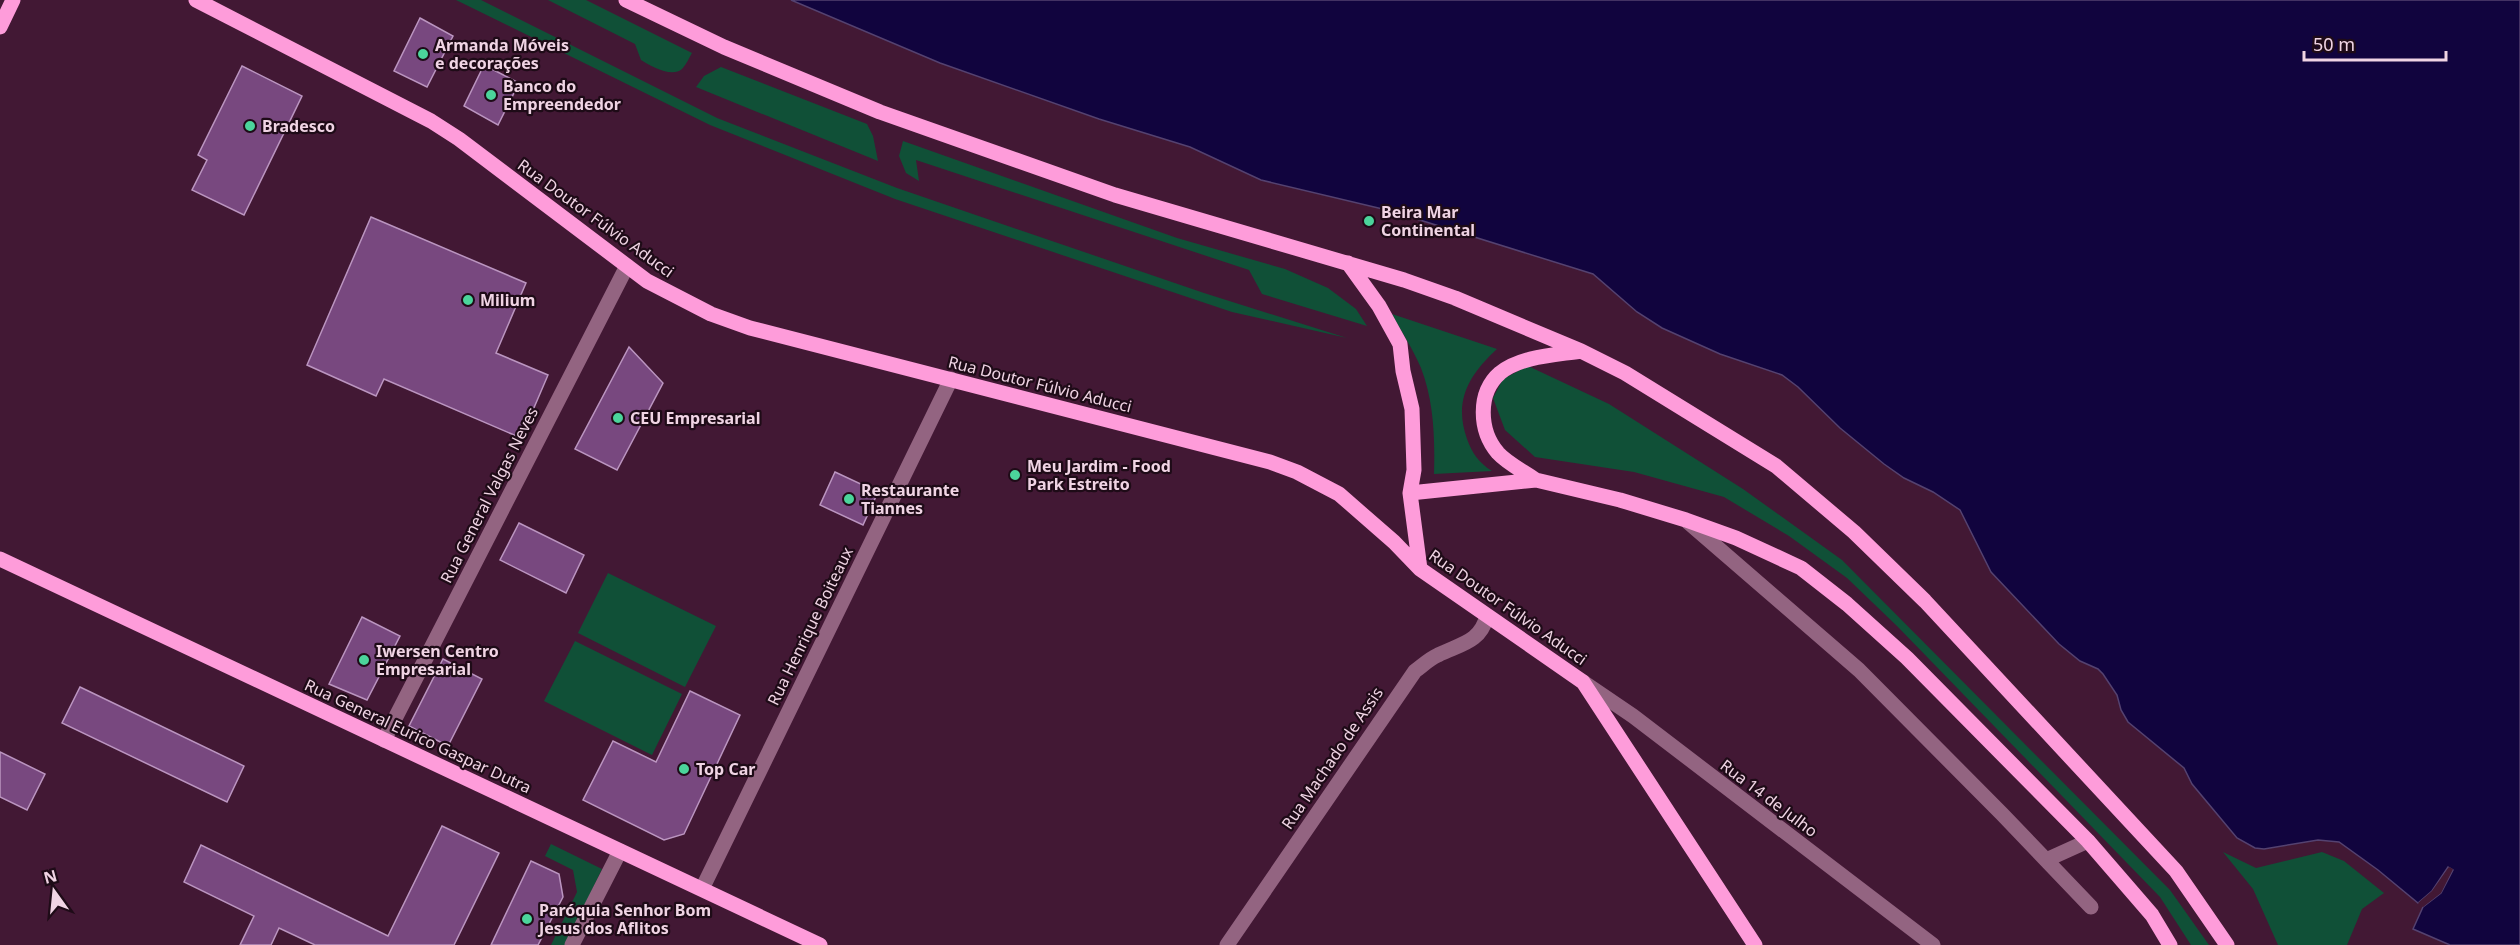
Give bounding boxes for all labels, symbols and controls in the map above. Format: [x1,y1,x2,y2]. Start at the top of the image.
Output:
scale bar [2304,24,2446,62]
text: 50 m [2313,32,2355,56]
place label: Armanda Móveis e decorações [435,34,569,74]
marker: Armanda Móveis e decorações [416,47,430,61]
place label: Banco do Empreendedor [503,75,621,115]
marker: Banco do Empreendedor [484,88,498,102]
place label: Bradesco [262,115,335,137]
marker: Bradesco [243,119,257,133]
street label: Rua Doutor Fúlvio Aducci [513,154,679,282]
place label: Beira Mar Continental [1381,201,1475,241]
marker: Beira Mar Continental [1362,214,1376,228]
place label: Milium [480,289,535,311]
marker: Milium [461,293,475,307]
street label: Rua Doutor Fúlvio Aducci [946,351,1134,417]
street label: Rua General Valgas Neves [435,403,543,587]
place label: CEU Empresarial [630,407,760,429]
marker: CEU Empresarial [611,411,625,425]
place label: Meu Jardim - Food Park Estreito [1027,455,1171,495]
marker: Meu Jardim - Food Park Estreito [1008,468,1022,482]
place label: Restaurante Tiannes [861,479,959,519]
marker: Restaurante Tiannes [842,492,856,506]
street label: Rua Henrique Boiteaux [762,543,858,709]
street label: Rua Doutor Fúlvio Aducci [1425,544,1591,670]
place label: Iwersen Centro Empresarial [376,640,499,680]
marker: Iwersen Centro Empresarial [357,653,371,667]
street label: Rua General Eurico Gaspar Dutra [301,674,535,798]
street label: Rua Machado de Assis [1276,683,1388,833]
street label: Rua 14 de Julho [1716,754,1822,842]
place label: Top Car [696,758,755,780]
marker: Top Car [677,762,691,776]
north arrow [24,861,84,921]
text: N [41,864,59,889]
place label: Paróquia Senhor Bom Jesus dos Aflitos [537,899,711,939]
marker: Paróquia Senhor Bom Jesus dos Aflitos [520,912,534,926]

